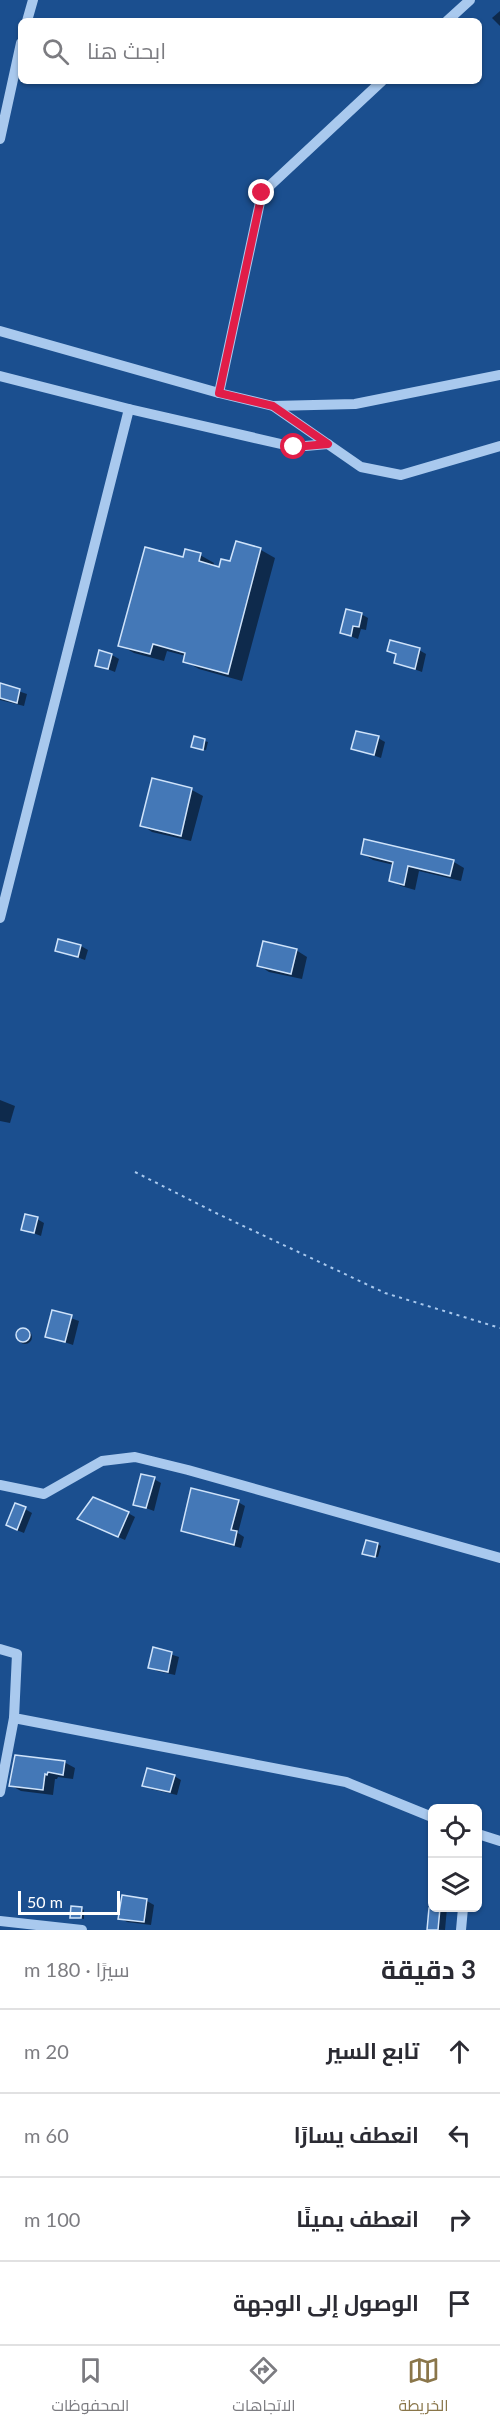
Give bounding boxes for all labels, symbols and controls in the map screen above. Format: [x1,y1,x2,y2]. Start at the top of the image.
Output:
search box [18,18,482,84]
icon: search [39,35,72,68]
text: ابحث هنا [87,37,166,64]
route end [248,179,274,205]
route start [280,433,306,459]
map controls [428,1804,482,1912]
button: locate [428,1804,482,1858]
button: layers [428,1858,482,1912]
scale bar [18,1888,120,1916]
text: 50 m [27,1892,63,1911]
text: 3 دقيقة [381,1953,476,1985]
text: سيرًا · 180 m [24,1957,130,1981]
icon: ahead [443,2035,476,2068]
text: تابع السير [326,2037,419,2064]
text: 20 m [24,2039,69,2063]
icon: left [443,2119,476,2152]
text: انعطف يسارًا [294,2121,419,2148]
text: 60 m [24,2123,69,2147]
icon: right [443,2203,476,2236]
text: انعطف يمينًا [296,2205,419,2232]
text: 100 m [24,2207,80,2231]
icon: arrive [443,2287,476,2320]
text: الوصول إلى الوجهة [233,2289,419,2316]
tab: المحفوظات [51,2354,129,2420]
tab: الاتجاهات [232,2354,296,2420]
tab: الخريطة [399,2354,449,2420]

